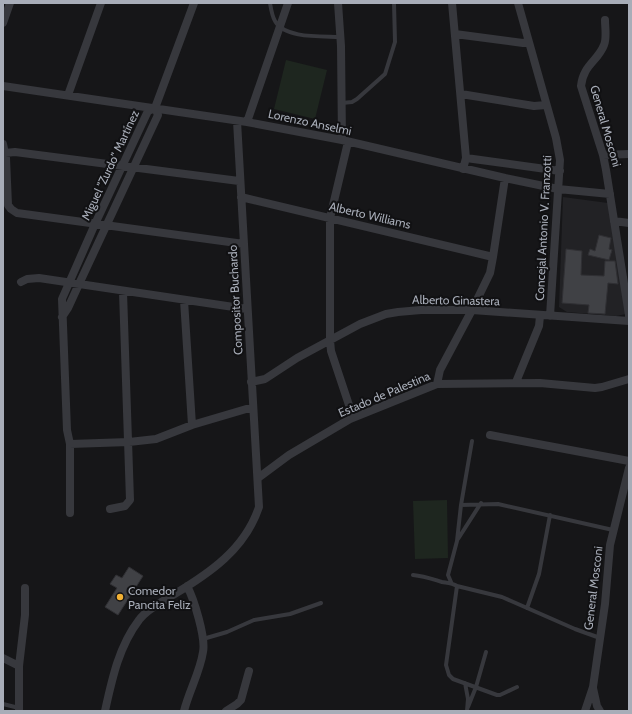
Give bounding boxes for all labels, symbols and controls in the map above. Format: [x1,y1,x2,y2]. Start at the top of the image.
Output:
street label: General Mosconi [587,83,625,169]
street label: Lorenzo Anselmi [267,106,353,138]
street label: Miguel "Zurdo" Martínez [78,107,142,223]
street label: Concejal Antonio V. Franzotti [532,155,554,301]
street label: Alberto Williams [328,198,412,232]
street label: Compositor Buchardo [225,244,245,355]
street label: Alberto Ginastera [412,292,500,308]
street label: Estado de Palestina [336,368,432,420]
street label: General Mosconi [580,545,606,631]
place label: Comedor Pancita Feliz [128,583,191,612]
marker: Comedor Pancita Feliz [115,592,125,602]

